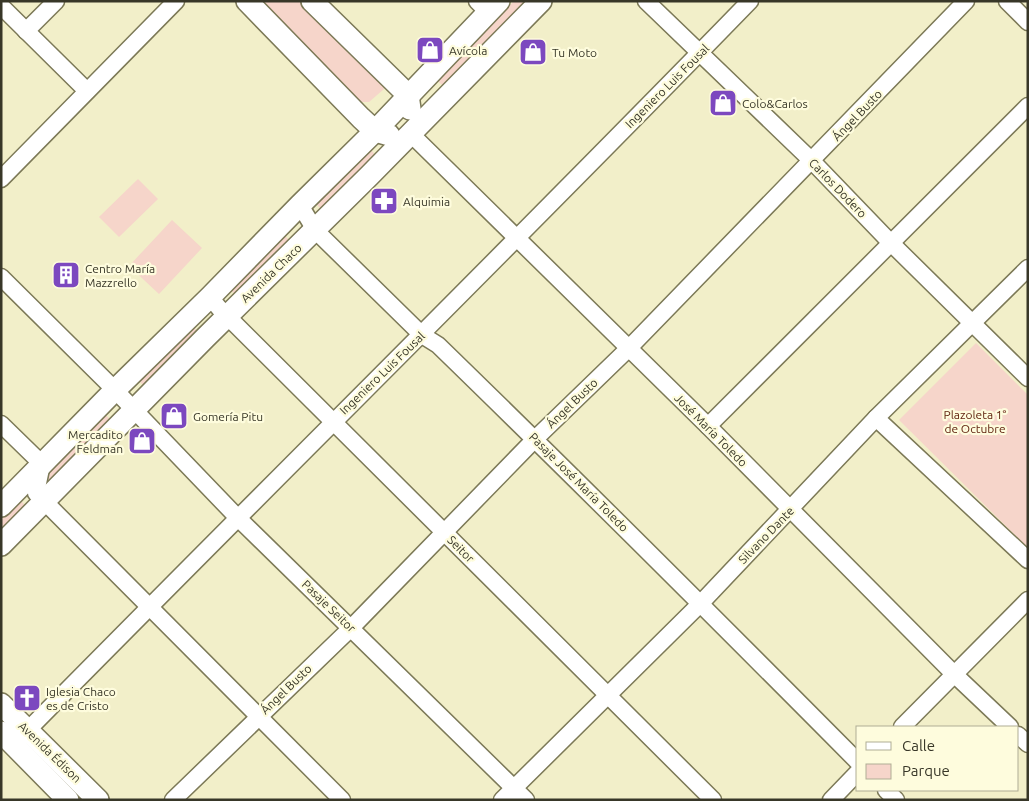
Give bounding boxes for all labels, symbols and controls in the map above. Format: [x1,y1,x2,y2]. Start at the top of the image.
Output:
shop icon: Avícola [415,35,445,65]
shop icon: Tu Moto [518,37,548,67]
street label: Ingeniero Luis Fousal [623,42,711,130]
place label: Avícola [449,44,487,57]
place label: Tu Moto [552,46,597,59]
street label: Ángel Busto [830,87,884,143]
shop icon: Colo&Carlos [708,88,738,118]
place label: Colo&Carlos [742,97,808,110]
street label: Carlos Dodero [807,156,869,220]
pharmacy icon: Alquimia [369,186,399,216]
place label: Alquimia [403,195,450,208]
street label: Avenida Chaco [238,241,304,305]
building icon: Centro María Mazzrello [51,260,81,290]
place label: Centro María Mazzrello [85,262,155,289]
street label: Ingeniero Luis Fousal [337,329,427,417]
street label: Ángel Busto [544,376,600,430]
street label: José María Toledo [672,391,750,469]
shop icon: Gomería Pitu [159,401,189,431]
park label: Plazoleta 1° de Octubre [944,408,1007,435]
place label: Gomería Pitu [193,410,263,423]
shop icon: Mercadito Feldman [127,426,157,456]
place label: Mercadito Feldman [68,428,123,455]
street label: Pasaje José María Toledo [527,430,631,534]
street label: Silvano Dante [736,504,796,566]
street label: Seitor [445,533,477,565]
street label: Pasaje Seitor [300,577,359,635]
street label: Ángel Busto [258,662,314,716]
church icon: Iglesia Chaco es de Cristo [12,683,42,713]
place label: Iglesia Chaco es de Cristo [46,685,116,712]
street label: Avenida Édison [16,719,84,785]
legend [856,726,1019,791]
text: Calle [902,737,935,754]
text: Parque [902,762,950,779]

